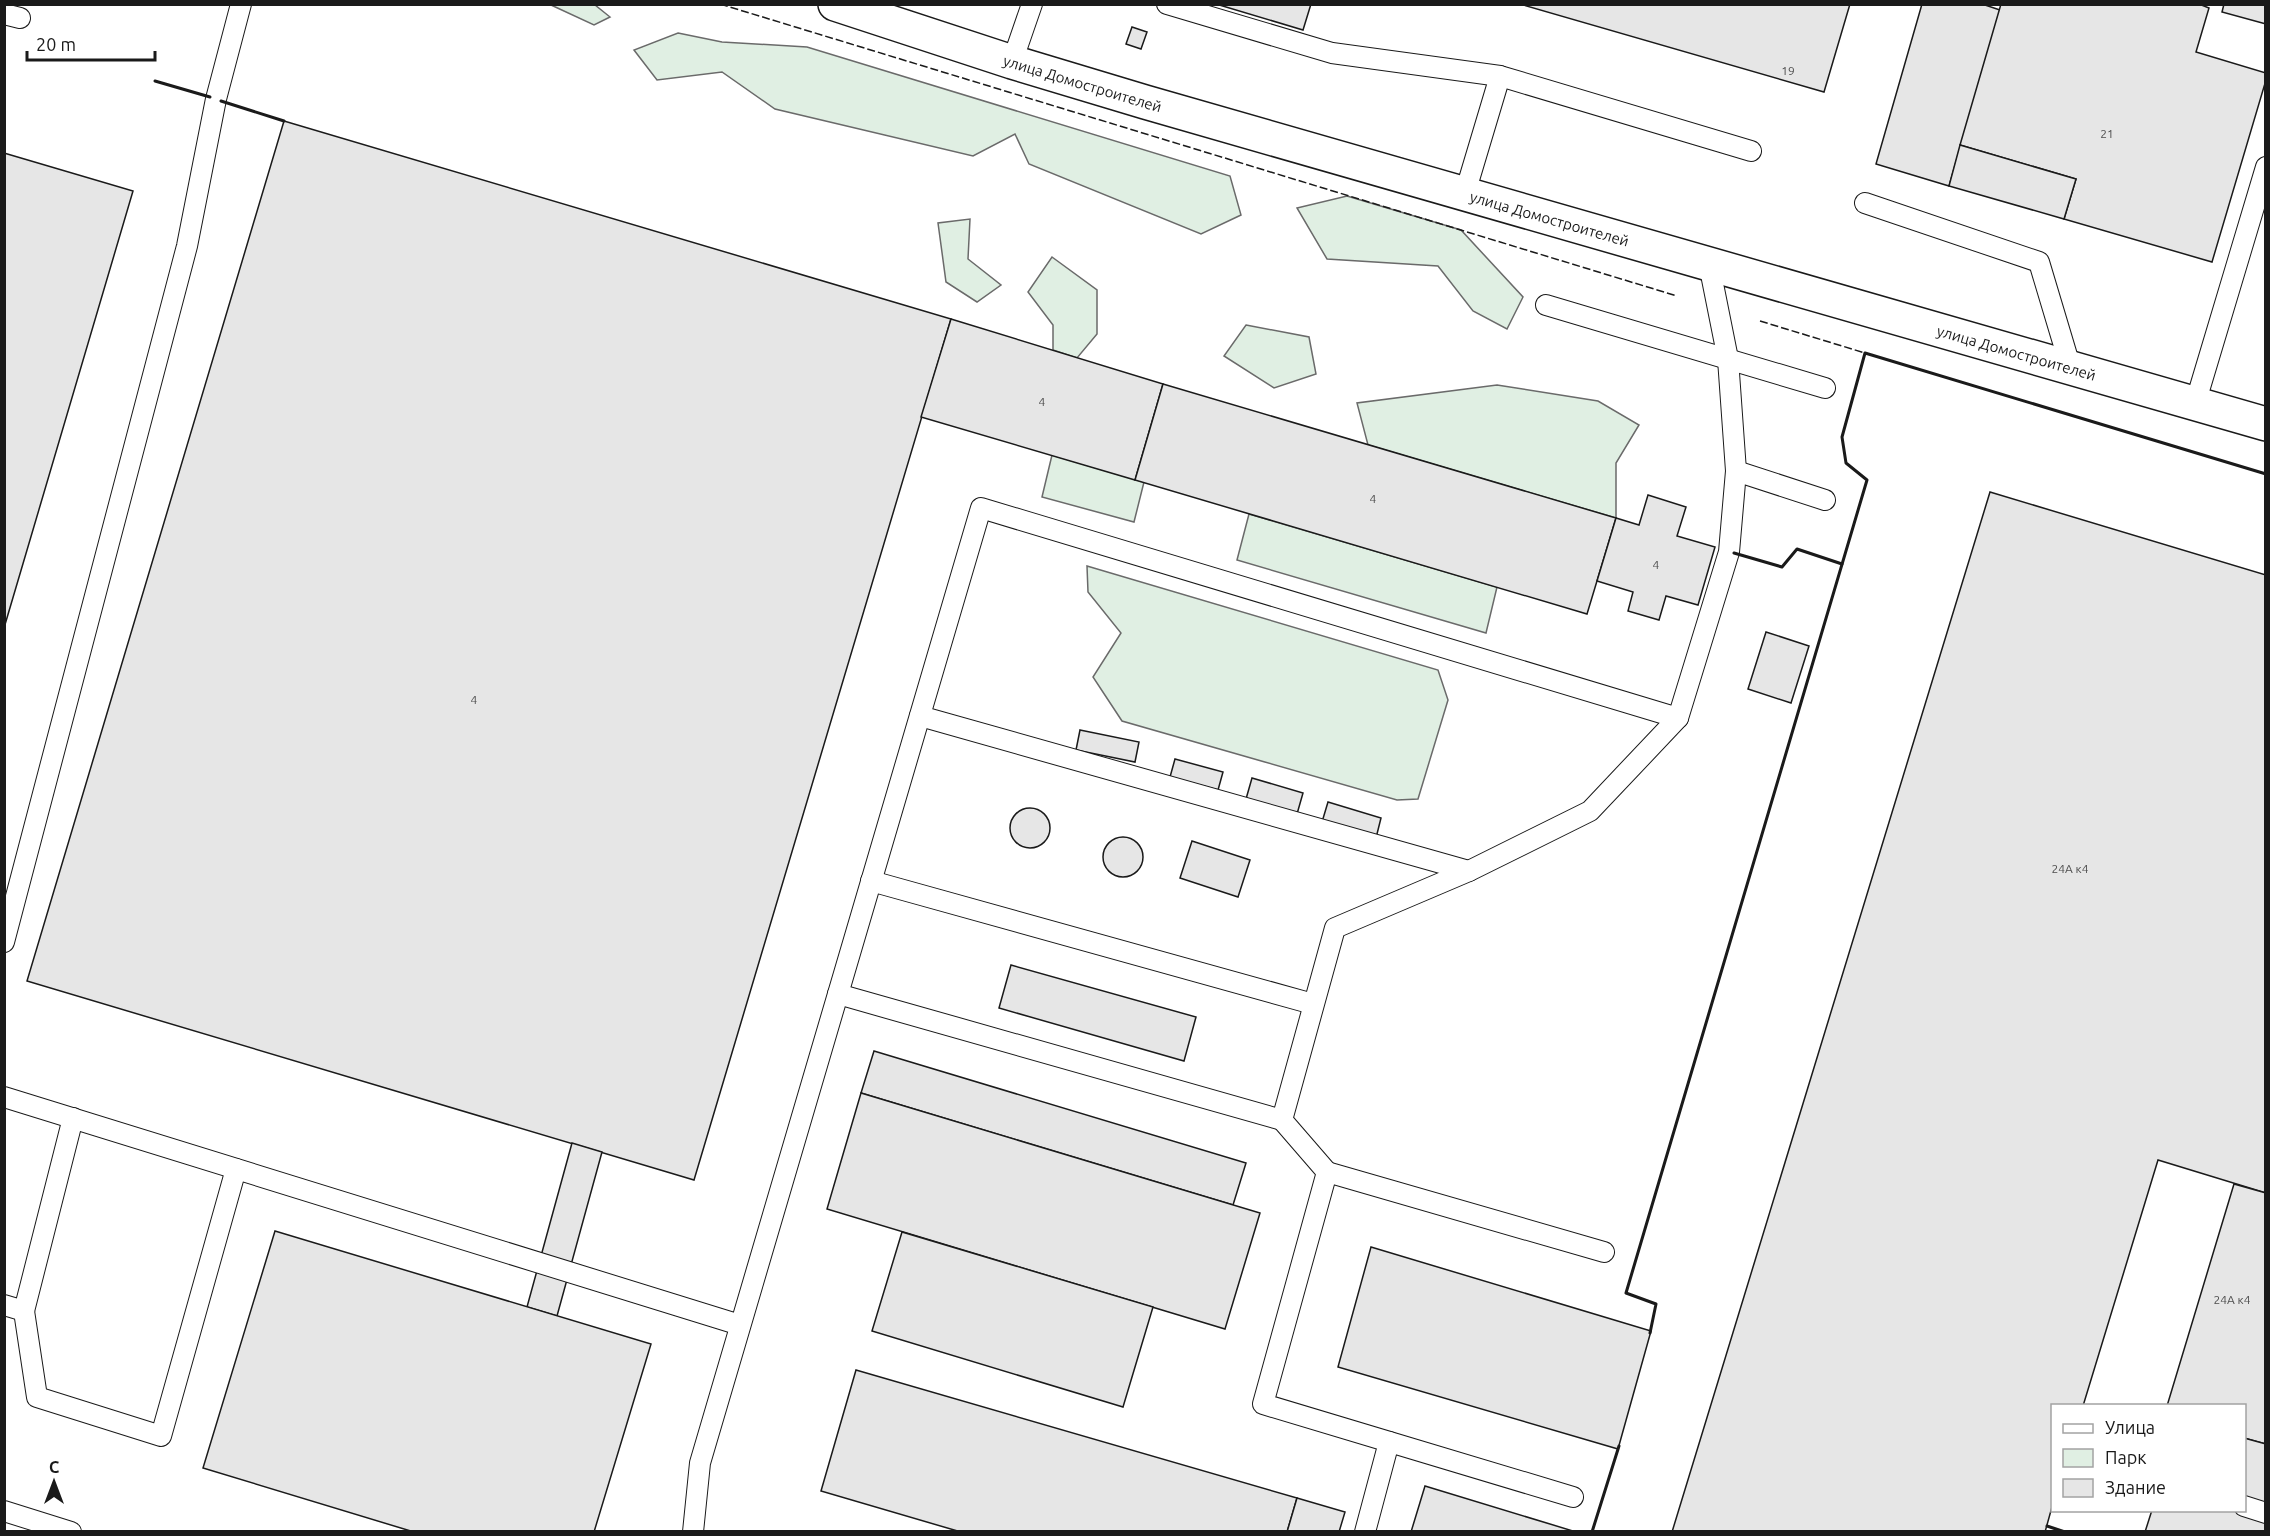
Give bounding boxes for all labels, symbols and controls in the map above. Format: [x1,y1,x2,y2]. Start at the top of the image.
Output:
scale bar [27,24,154,62]
text: 20 m [36,34,76,54]
street label: улица Домостроителей [1001,51,1164,115]
house number: 19 [1781,64,1795,77]
house number: 21 [2100,127,2114,140]
street label: улица Домостроителей [1468,187,1631,249]
street label: улица Домостроителей [1935,321,2098,383]
house number: 4 [1039,395,1046,408]
house number: 4 [1370,492,1377,505]
house number: 4 [1653,558,1660,571]
house number: 4 [471,693,478,706]
house number: 24А к4 [2051,862,2089,875]
house number: 24А к4 [2213,1293,2251,1306]
legend [2051,1404,2246,1512]
text: Улица [2105,1417,2155,1437]
text: Парк [2105,1447,2146,1467]
north arrow [24,1452,84,1512]
text: С [49,1458,59,1476]
text: Здание [2105,1477,2166,1497]

